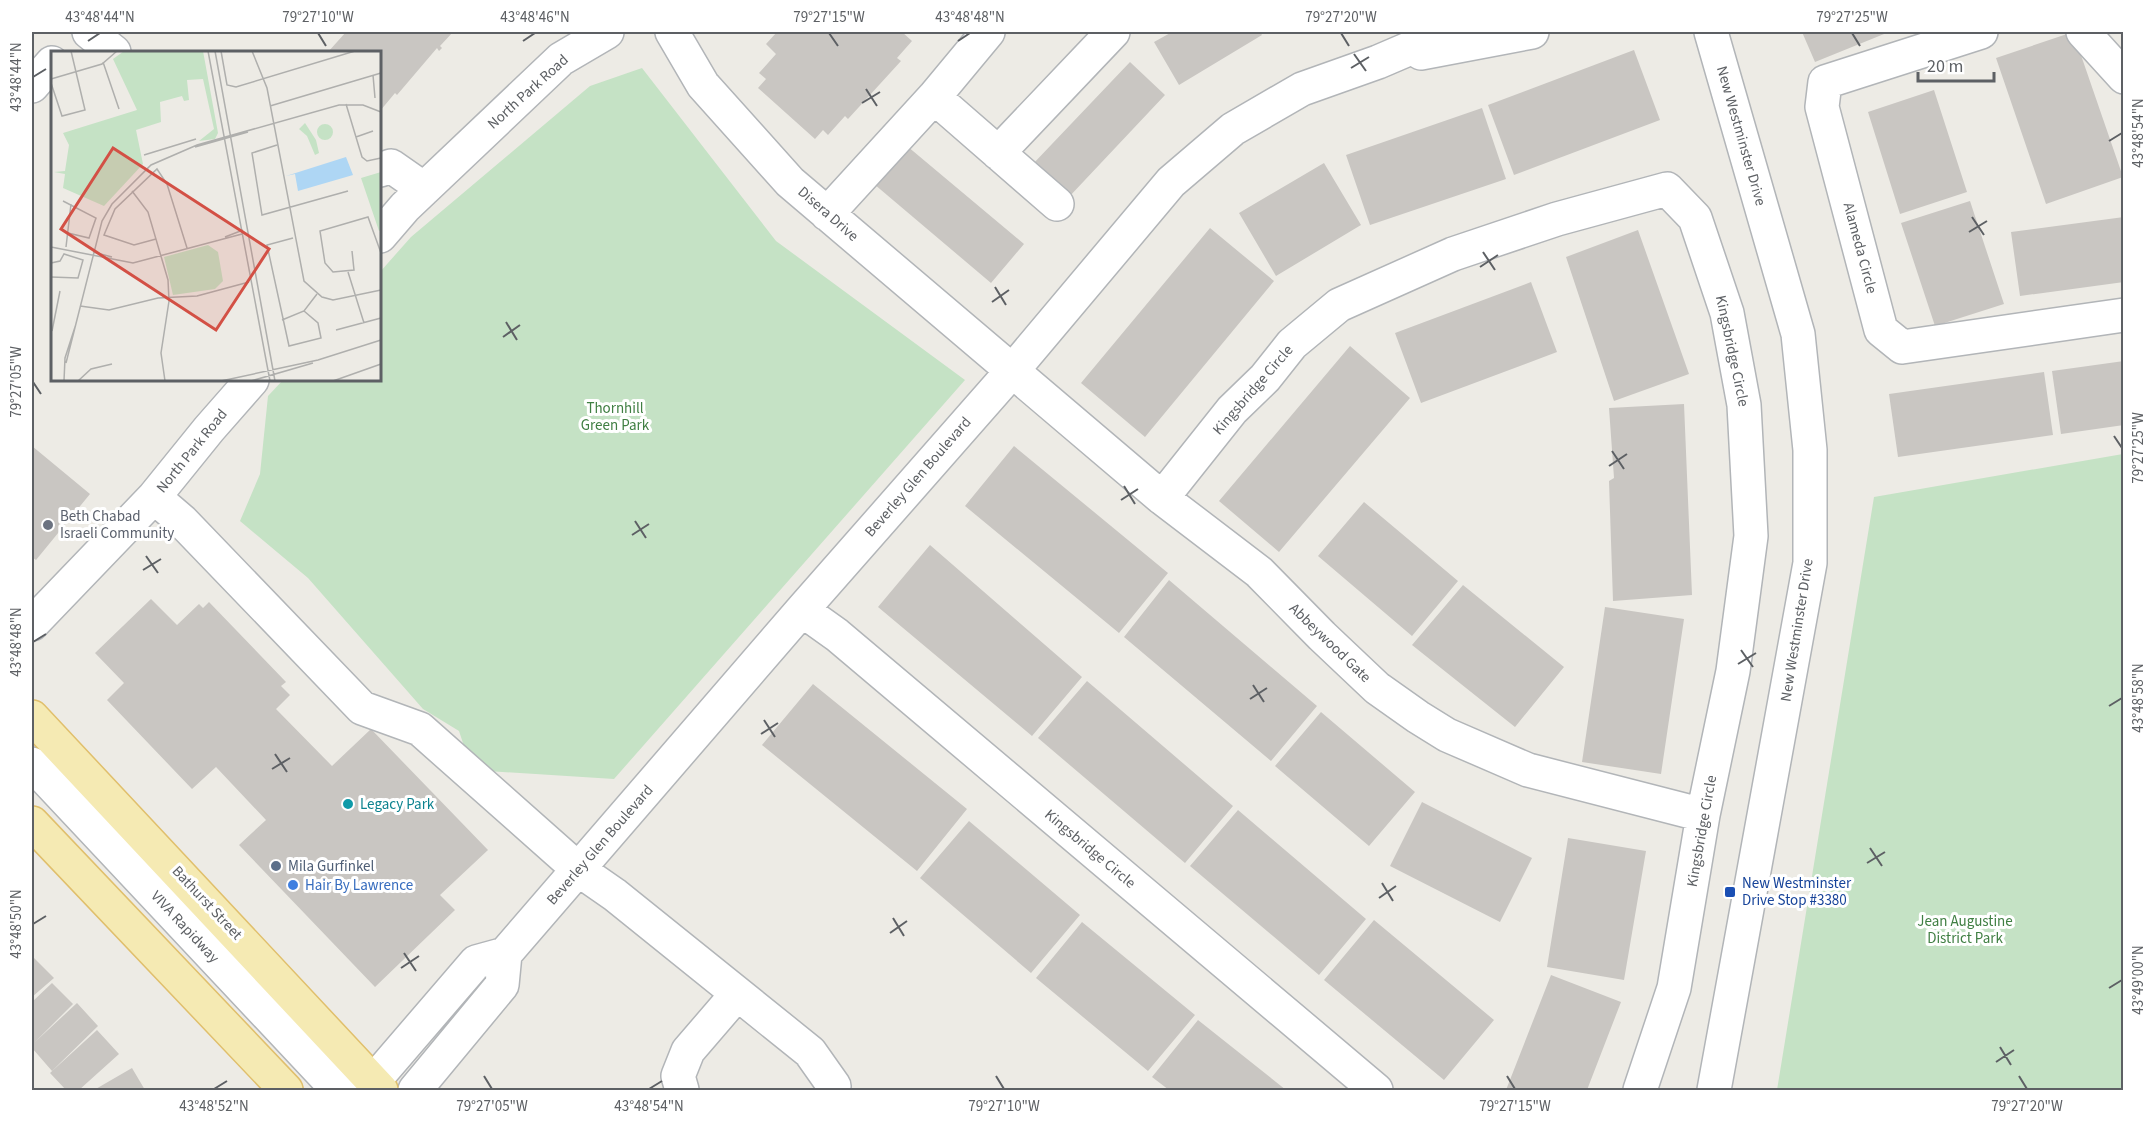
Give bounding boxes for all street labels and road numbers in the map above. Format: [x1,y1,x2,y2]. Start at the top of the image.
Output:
street label: North Park Road [483,50,573,134]
street label: New Westminster Drive [1711,64,1771,208]
street label: Disera Drive [793,182,863,246]
street label: Alameda Circle [1838,200,1882,296]
street label: Kingsbridge Circle [1710,293,1754,409]
street label: Kingsbridge Circle [1208,340,1298,440]
street label: North Park Road [152,405,232,497]
street label: Beverley Glen Boulevard [860,412,976,542]
street label: New Westminster Drive [1775,557,1819,703]
street label: Abbeywood Gate [1284,598,1376,688]
street label: Kingsbridge Circle [1682,773,1722,889]
street label: Beverley Glen Boulevard [542,780,658,910]
street label: Kingsbridge Circle [1040,805,1140,893]
street label: Bathurst Street [167,861,247,945]
street label: VIVA Rapidway [146,886,224,968]

